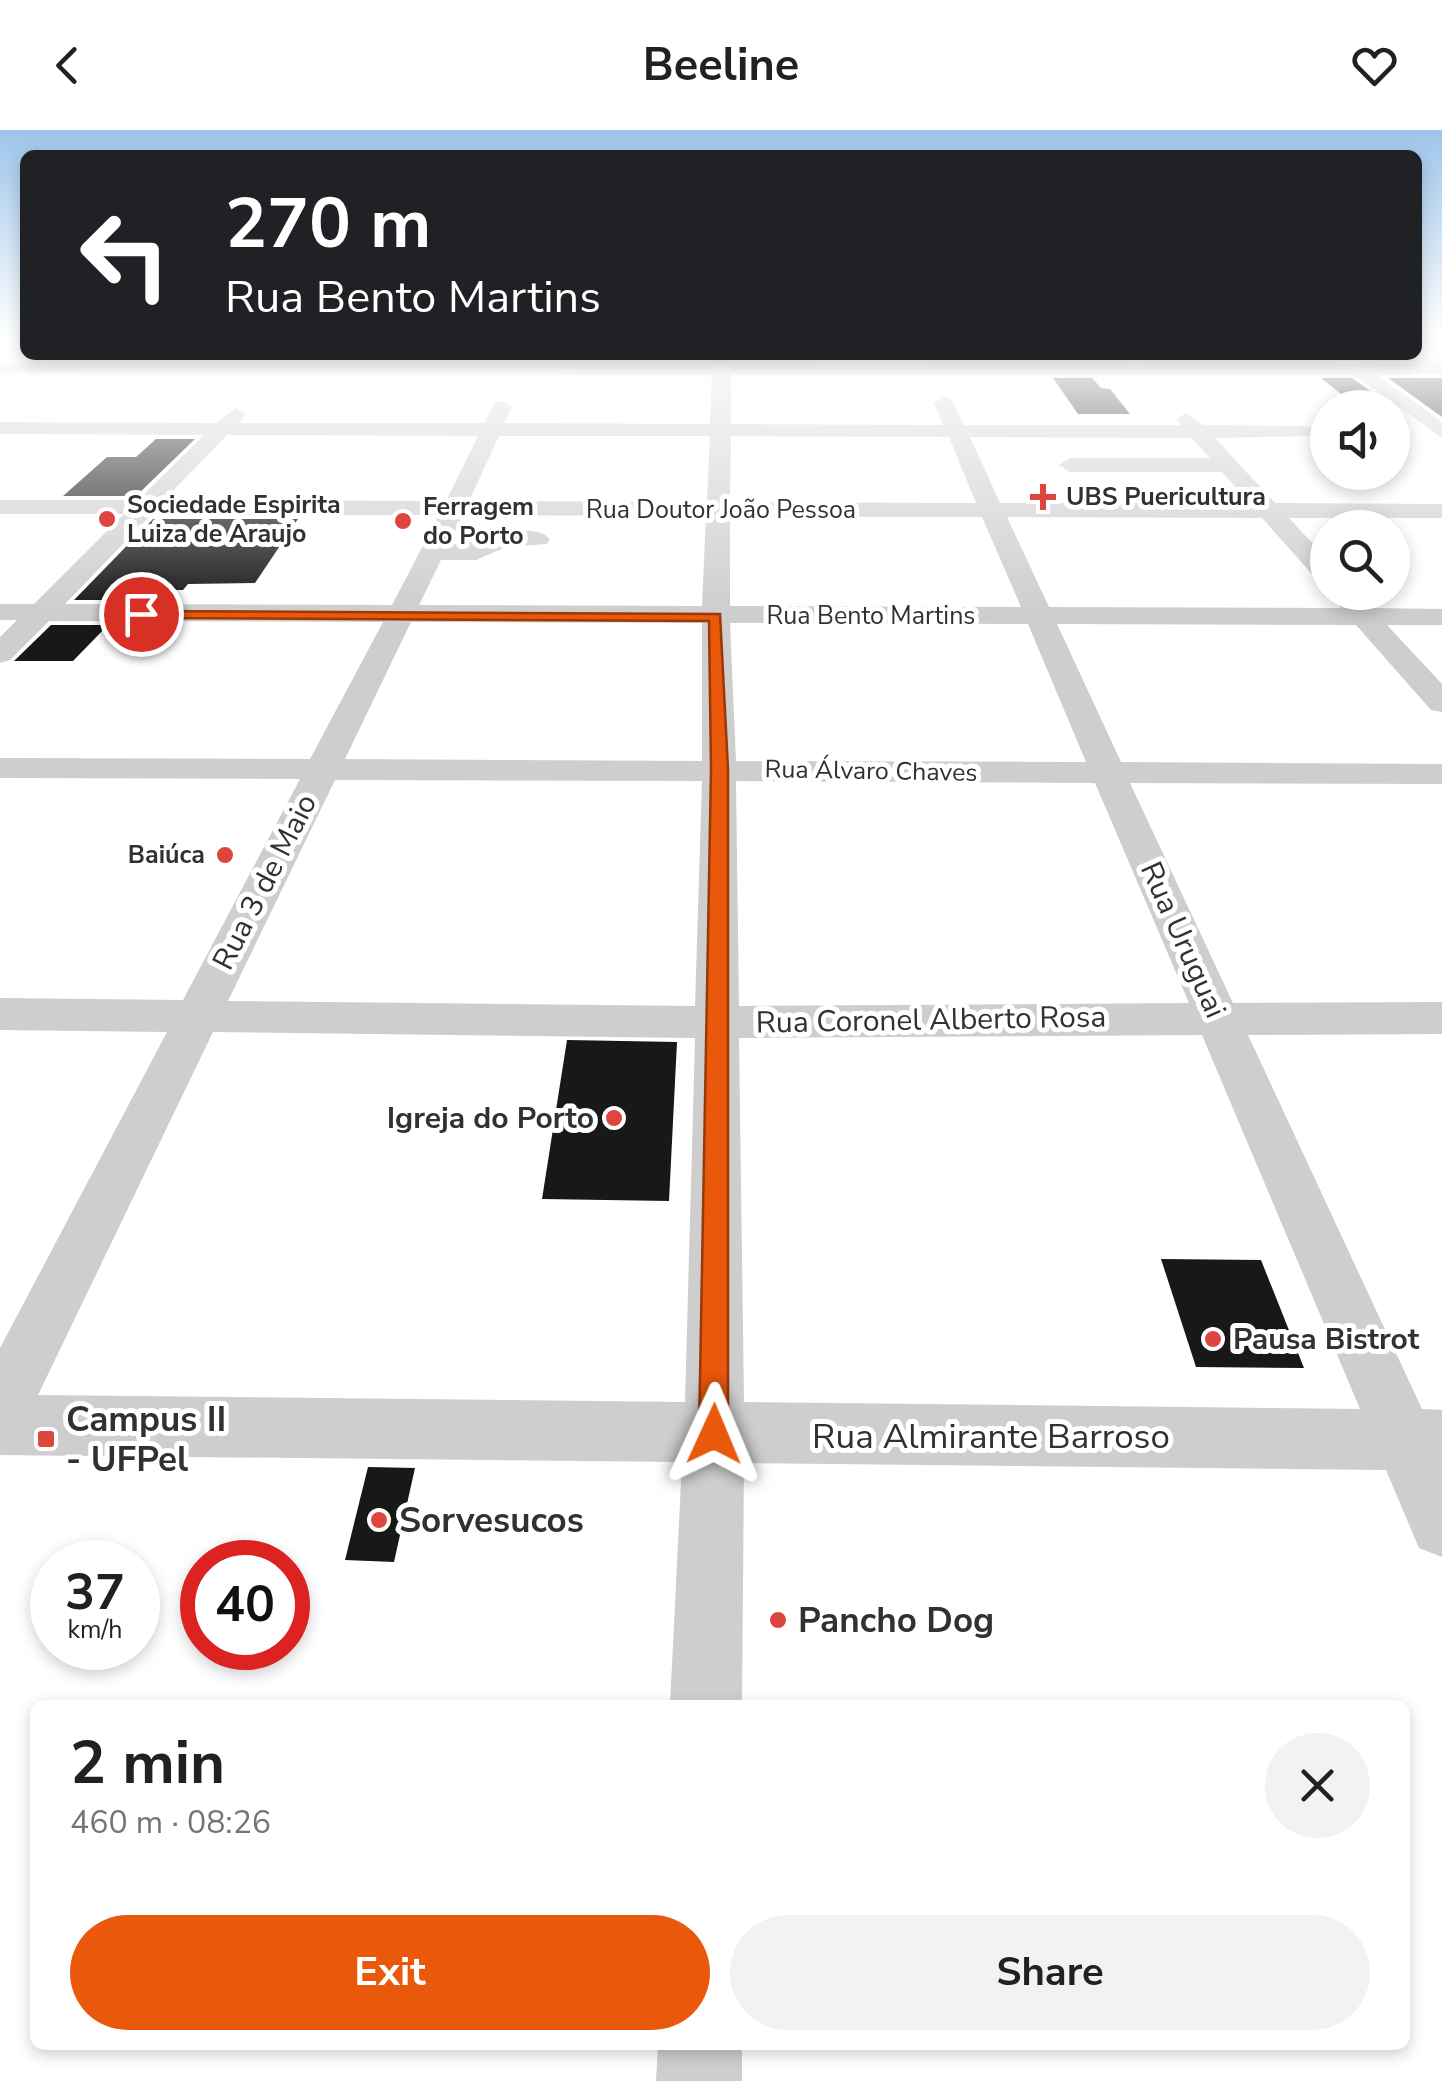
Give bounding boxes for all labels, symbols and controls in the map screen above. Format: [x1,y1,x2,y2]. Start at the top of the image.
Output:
text: Beeline [643,35,799,96]
icon: back [40,38,95,93]
icon: heart [1347,38,1402,93]
text: 270 m [225,176,431,272]
icon: left [60,190,190,320]
text: Rua Bento Martins [225,267,601,328]
map controls [1310,390,1410,610]
button: sound [1310,390,1410,490]
place label: UBS Puericultura [1066,480,1266,514]
marker: UBS Puericultura [1030,484,1056,510]
place label: Sociedade Espirita Luiza de Araujo [127,488,341,551]
place label: Ferragem do Porto [423,490,534,553]
street label: Rua Doutor João Pessoa [586,493,856,527]
marker: Sociedade Espirita Luiza de Araujo [96,508,118,530]
marker: Ferragem do Porto [392,510,414,532]
button: search [1310,510,1410,610]
pin [99,572,184,657]
icon: arrive [114,587,169,642]
street label: Rua Bento Martins [767,599,975,633]
street label: Rua Álvaro Chaves [764,752,978,790]
street label: Rua 3 de Maio [203,787,327,977]
place label: Baiúca [128,838,205,872]
marker: Baiúca [214,844,236,866]
street label: Rua Uruguai [1130,855,1236,1025]
street label: Rua Coronel Alberto Rosa [755,996,1107,1044]
place label: Igreja do Porto [387,1098,594,1139]
marker: Igreja do Porto [603,1107,625,1129]
place label: Pausa Bistrot [1233,1319,1420,1360]
marker: Pausa Bistrot [1202,1328,1224,1350]
position arrow [662,1382,766,1486]
place label: Campus II - UFPel [66,1396,226,1483]
street label: Rua Almirante Barroso [812,1413,1170,1460]
marker: Campus II - UFPel [35,1428,57,1450]
place label: Sorvesucos [399,1497,584,1544]
marker: Sorvesucos [368,1509,390,1531]
speed limit sign: 40 [180,1540,310,1670]
text: 37 [65,1558,125,1627]
place label: Pancho Dog [798,1597,994,1644]
marker: Pancho Dog [767,1609,789,1631]
text: km/h [67,1613,123,1647]
text: 2 min [70,1722,225,1804]
button: close [1265,1733,1370,1838]
text: 460 m · 08:26 [70,1801,271,1844]
button: Exit [70,1915,710,2030]
button: Share [730,1915,1370,2030]

